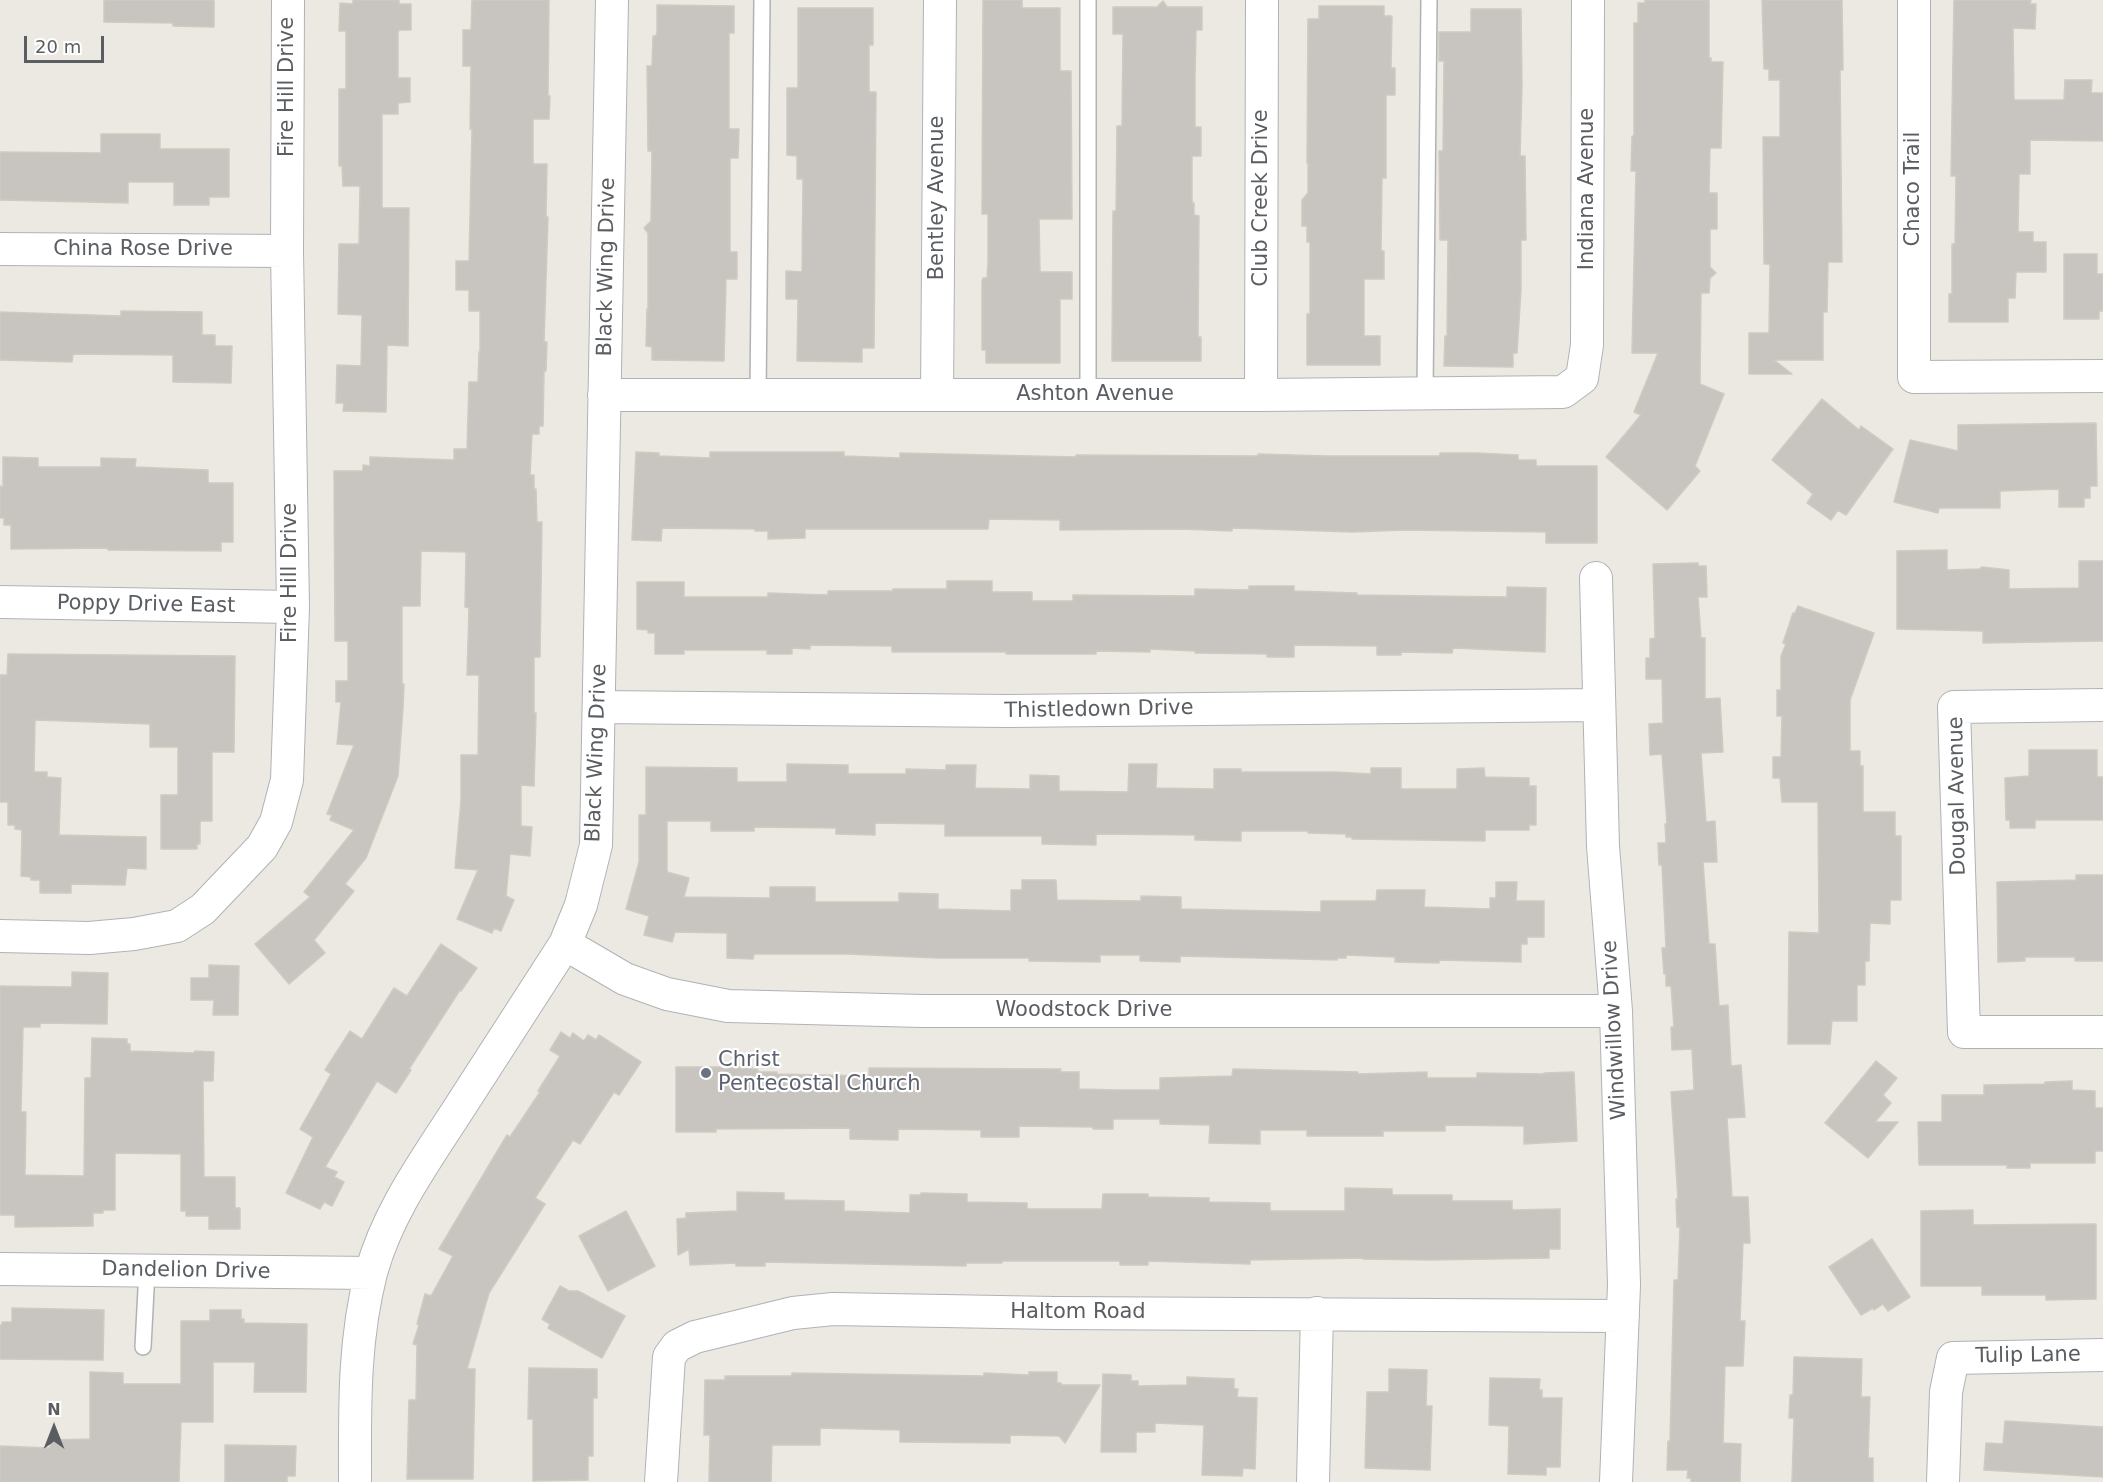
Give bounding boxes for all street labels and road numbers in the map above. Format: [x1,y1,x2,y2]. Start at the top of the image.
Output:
street label: Fire Hill Drive [275,17,301,157]
street label: Indiana Avenue [1575,108,1601,270]
street label: Club Creek Drive [1249,109,1275,287]
street label: Bentley Avenue [925,116,951,280]
street label: Chaco Trail [1901,132,1927,246]
street label: Black Wing Drive [593,177,621,357]
street label: China Rose Drive [53,237,233,263]
street label: Ashton Avenue [1016,382,1174,408]
street label: Fire Hill Drive [278,503,304,643]
street label: Poppy Drive East [57,591,235,619]
street label: Black Wing Drive [581,663,613,843]
street label: Thistledown Drive [1004,696,1194,724]
street label: Dougal Avenue [1944,716,1972,876]
street label: Windwillow Drive [1598,939,1632,1121]
street label: Woodstock Drive [996,998,1172,1024]
street label: Dandelion Drive [101,1257,271,1285]
street label: Haltom Road [1010,1300,1146,1326]
street label: Tulip Lane [1975,1342,2081,1370]

